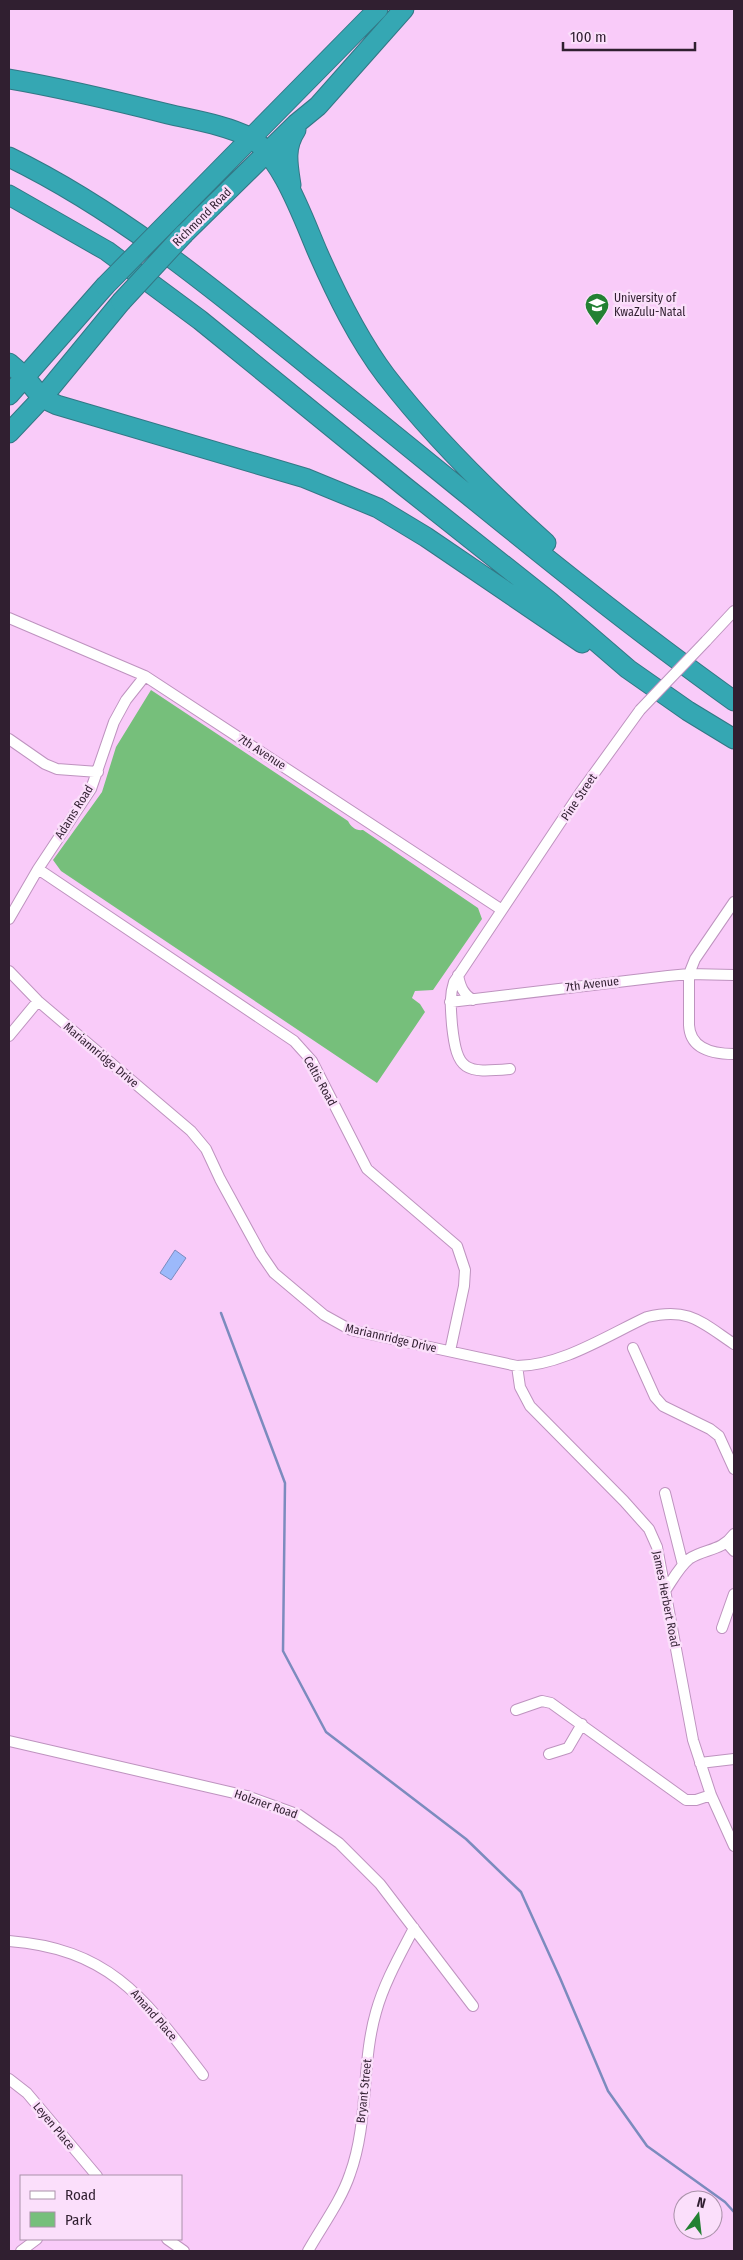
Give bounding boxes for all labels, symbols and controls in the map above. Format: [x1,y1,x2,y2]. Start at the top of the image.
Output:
scale bar [563,20,696,52]
text: 100 m [570,28,607,46]
street label: Richmond Road [170,185,234,249]
place label: University of KwaZulu-Natal [614,291,685,319]
school or university icon: University of KwaZulu-Natal [584,292,610,326]
street label: 7th Avenue [236,731,289,773]
street label: Pine Street [558,771,600,823]
street label: Adams Road [52,783,96,841]
street label: 7th Avenue [564,974,620,994]
street label: Mariannridge Drive [61,1020,141,1090]
street label: Celtis Road [301,1054,339,1108]
street label: Mariannridge Drive [344,1321,438,1355]
street label: James Herbert Road [650,1550,682,1648]
street label: Holzner Road [233,1787,299,1821]
street label: Amand Place [128,1987,180,2043]
street label: Bryant Street [354,2058,374,2124]
street label: Leyen Place [30,2100,78,2152]
legend [20,2175,182,2240]
text: Road [65,2186,96,2204]
north arrow [673,2190,723,2240]
text: N [695,2194,707,2212]
text: Park [65,2211,92,2229]

